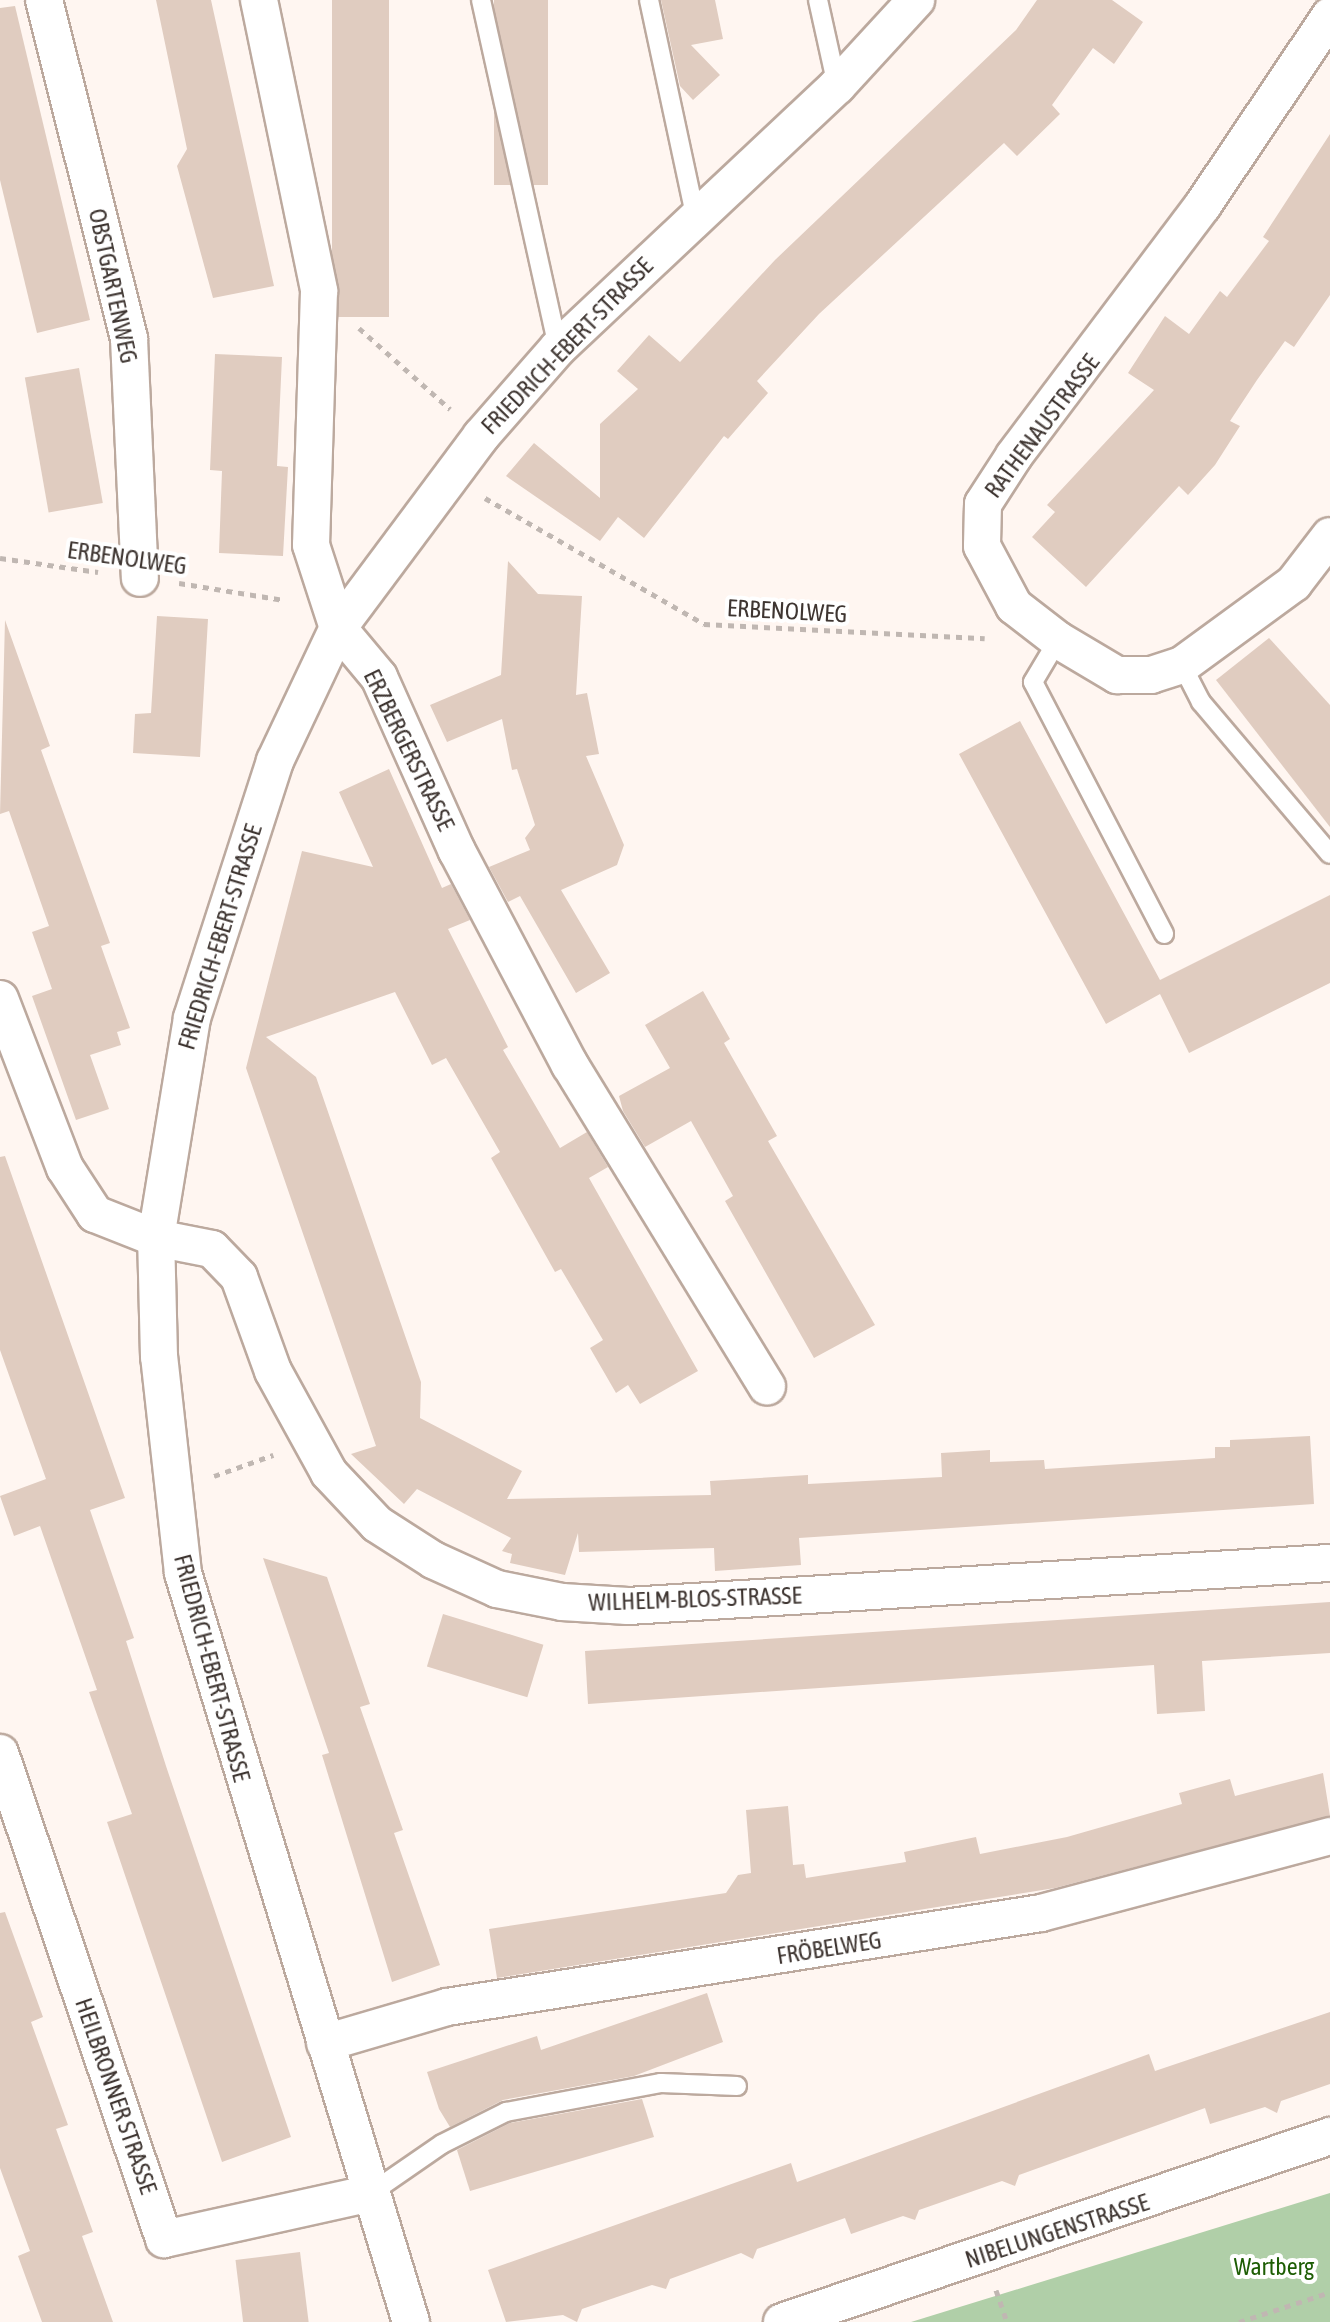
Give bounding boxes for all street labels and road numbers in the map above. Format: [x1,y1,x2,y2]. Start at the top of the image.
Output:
street label: OBSTGARTENWEG [83,206,143,366]
street label: FRIEDRICH-EBERT-STRASSE [475,252,659,440]
street label: RATHENAUSTRASSE [979,349,1105,503]
street label: ERBENOLWEG [65,535,189,581]
street label: ERBENOLWEG [726,593,848,629]
street label: ERZBERGERSTRASSE [357,665,461,835]
street label: FRIEDRICH-EBERT-STRASSE [172,821,268,1053]
street label: FRIEDRICH-EBERT-STRASSE [168,1551,256,1785]
street label: WILHELM-BLOS-STRASSE [588,1581,802,1617]
street label: FRÖBELWEG [775,1926,883,1970]
street label: HEILBRONNER STRASSE [69,1994,163,2198]
street label: NIBELUNGENSTRASSE [962,2188,1152,2274]

